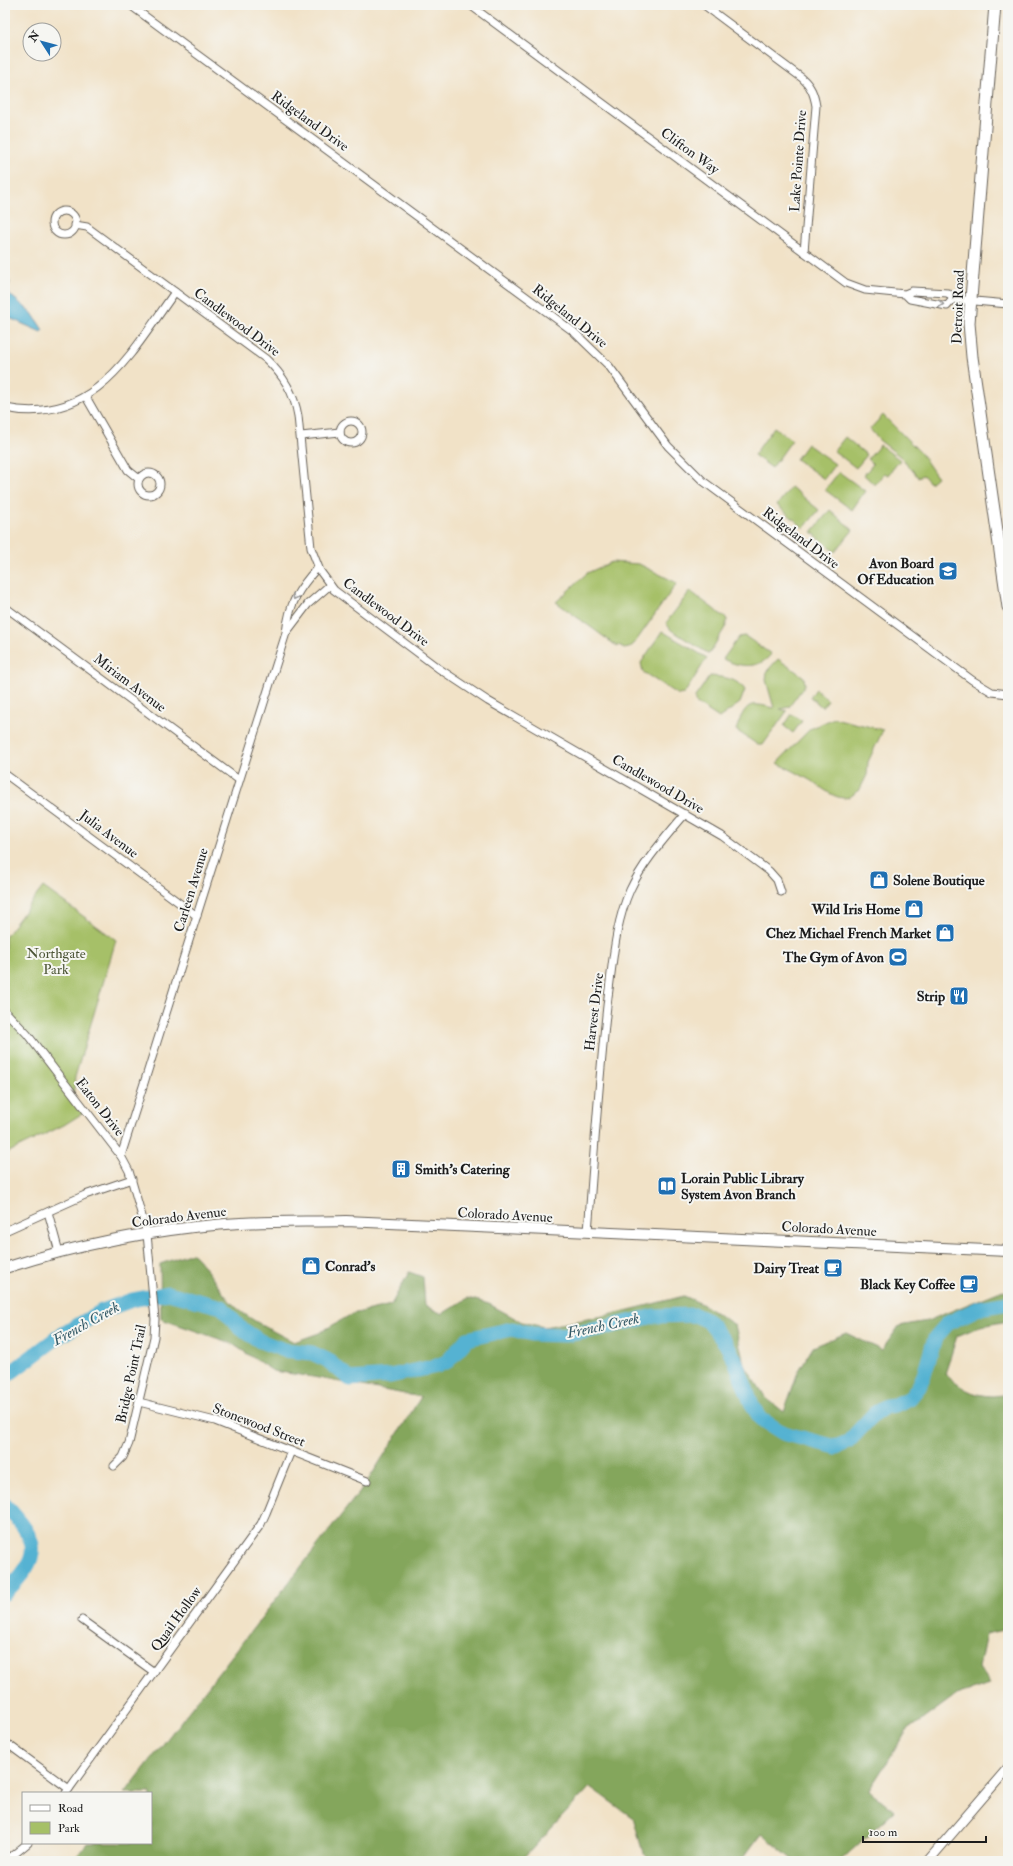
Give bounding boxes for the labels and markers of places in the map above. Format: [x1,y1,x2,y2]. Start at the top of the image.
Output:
place label: Avon Board Of Education [857,555,935,588]
school or university icon: Avon Board Of Education [937,560,959,582]
shop icon: Solene Boutique [868,869,890,891]
place label: Solene Boutique [893,872,985,890]
shop icon: Wild Iris Home [903,898,925,920]
place label: Wild Iris Home [811,901,900,918]
shop icon: Chez Michael French Market [934,922,956,944]
place label: Chez Michael French Market [766,925,931,942]
sports icon: The Gym of Avon [887,946,909,968]
place label: The Gym of Avon [782,949,885,967]
restaurant icon: Strip [948,985,970,1007]
place label: Strip [917,988,945,1006]
building icon: Smith's Catering [390,1158,412,1180]
place label: Smith's Catering [415,1161,511,1179]
place label: Lorain Public Library System Avon Branch [681,1170,805,1204]
library icon: Lorain Public Library System Avon Branch [656,1175,678,1197]
shop icon: Conrad's [300,1255,322,1277]
cafe icon: Dairy Treat [822,1257,844,1279]
place label: Conrad's [325,1258,375,1275]
place label: Dairy Treat [754,1260,819,1278]
cafe icon: Black Key Coffee [958,1273,980,1295]
place label: Black Key Coffee [860,1276,955,1294]

